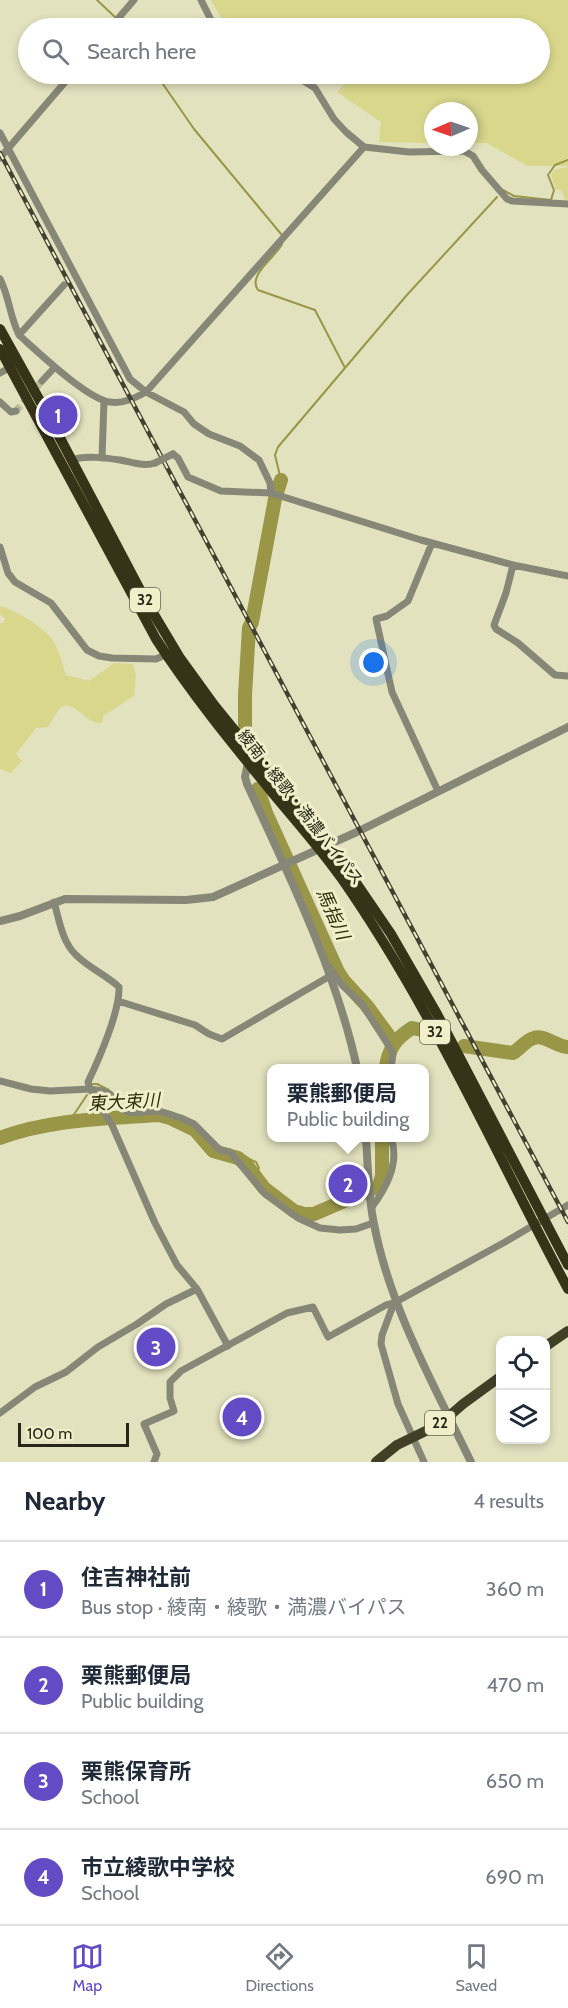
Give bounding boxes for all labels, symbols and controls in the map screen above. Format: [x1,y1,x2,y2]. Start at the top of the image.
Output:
search box [18,18,550,84]
icon: search [39,35,72,68]
text: Search here [87,38,196,65]
north arrow [424,102,478,156]
pin: 1 [38,392,78,438]
road number: 32 [130,588,160,612]
your location [359,648,388,677]
street label: 綾南・綾歌・満濃バイパス [234,726,367,889]
water label: 馬指川 [312,885,355,945]
road number: 32 [420,1020,450,1044]
popup [267,1064,429,1142]
text: 栗熊郵便局 [287,1080,397,1107]
water label: 東大束川 [87,1089,163,1115]
text: Public building [287,1107,409,1131]
pin: 2 [328,1162,368,1206]
pin: 3 [136,1324,176,1370]
map controls [496,1336,550,1444]
button: locate [496,1336,550,1390]
button: layers [496,1390,550,1444]
pin: 4 [222,1394,262,1440]
road number: 22 [425,1411,455,1435]
scale bar [18,1420,129,1448]
text: 100 m [27,1424,72,1443]
text: Nearby [24,1485,105,1517]
text: 4 results [473,1489,544,1513]
text: 住吉神社前 [81,1564,191,1591]
text: 1 [40,1577,47,1601]
text: 360 m [486,1577,544,1601]
text: Bus stop · 綾南・綾歌・満濃バイパス [81,1595,407,1619]
text: 栗熊郵便局 [81,1662,191,1689]
text: 2 [38,1673,49,1697]
text: 470 m [487,1673,544,1697]
text: Public building [81,1689,203,1713]
text: 栗熊保育所 [81,1758,191,1785]
text: 3 [38,1769,49,1793]
text: 650 m [486,1769,544,1793]
text: School [81,1785,139,1809]
text: 市立綾歌中学校 [81,1854,235,1881]
text: 4 [37,1865,50,1889]
text: 690 m [485,1865,544,1889]
text: School [81,1881,139,1905]
tab: Map [71,1940,104,1995]
tab: Directions [246,1940,314,1995]
tab: Saved [456,1940,497,1995]

